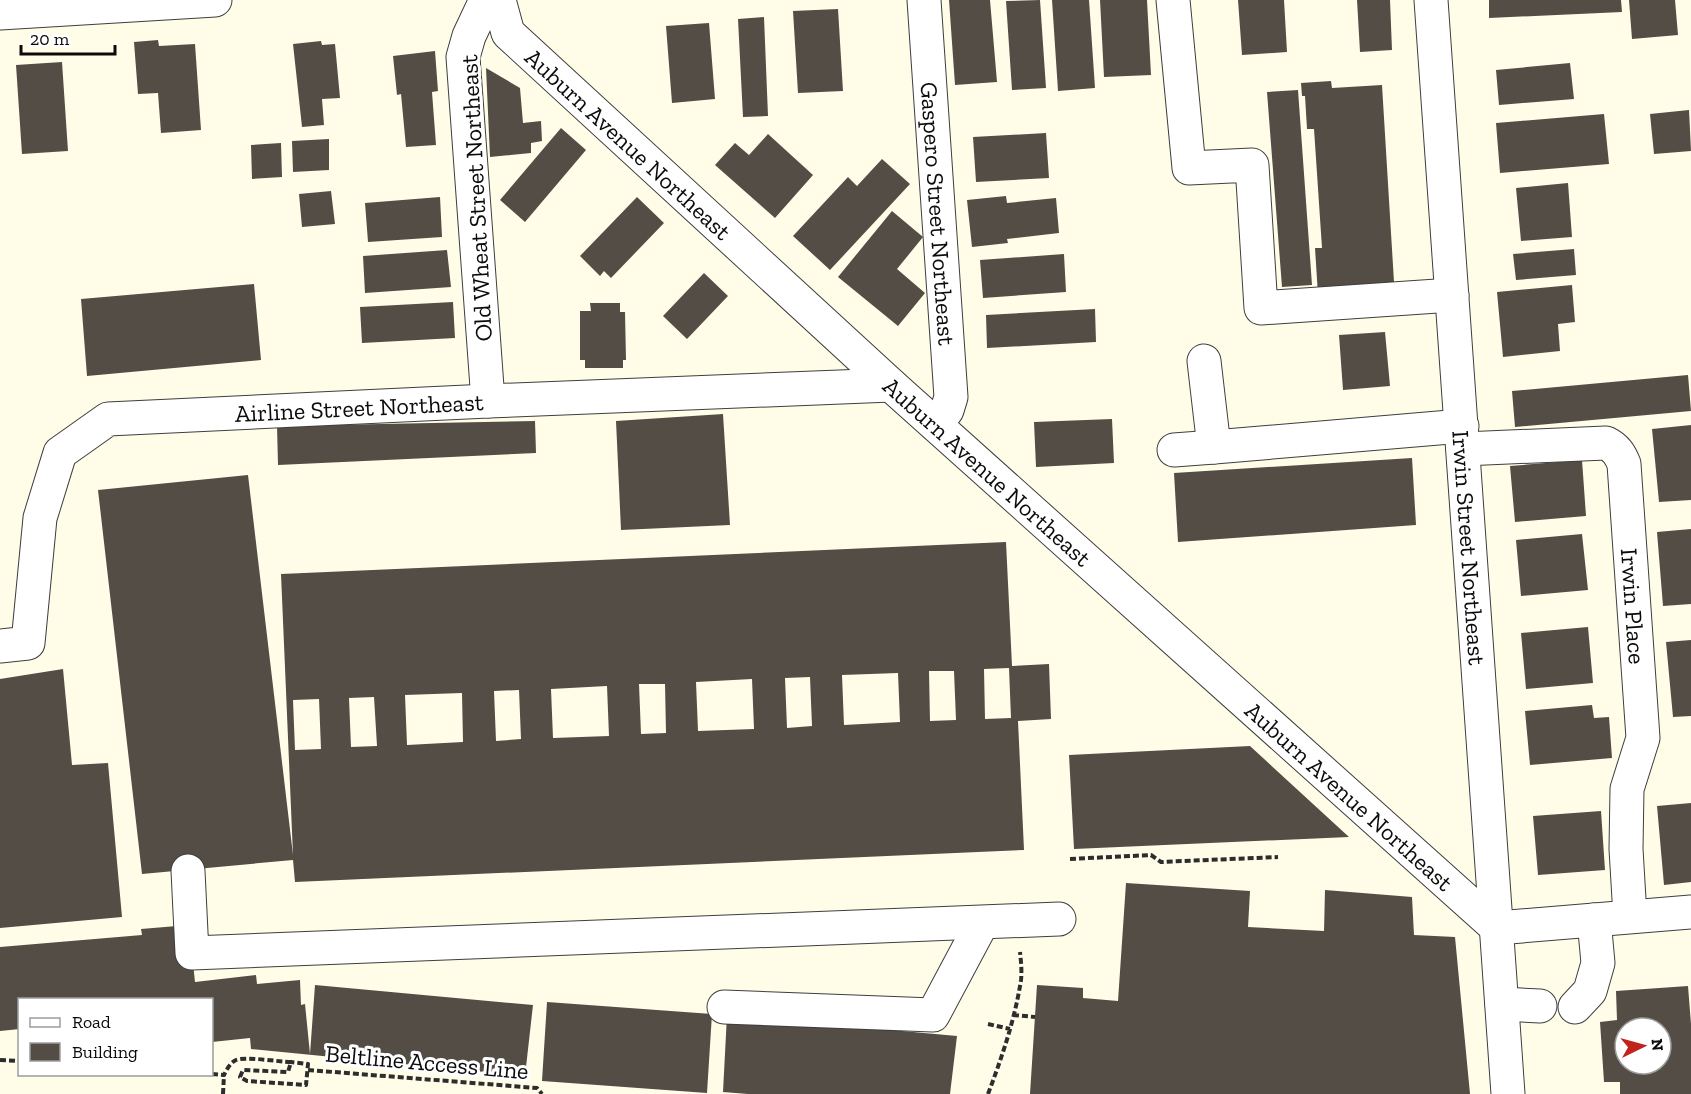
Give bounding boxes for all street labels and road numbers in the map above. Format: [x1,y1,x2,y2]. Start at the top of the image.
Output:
street label: Auburn Avenue Northeast [520,42,738,246]
street label: Old Wheat Street Northeast [454,54,498,342]
street label: Gaspero Street Northeast [915,81,962,346]
street label: Auburn Avenue Northeast [878,371,1098,572]
street label: Airline Street Northeast [234,387,484,427]
street label: Irwin Street Northeast [1447,429,1492,666]
street label: Irwin Place [1615,547,1652,665]
street label: Auburn Avenue Northeast [1240,695,1460,897]
street label: Beltline Access Line [324,1039,530,1085]

